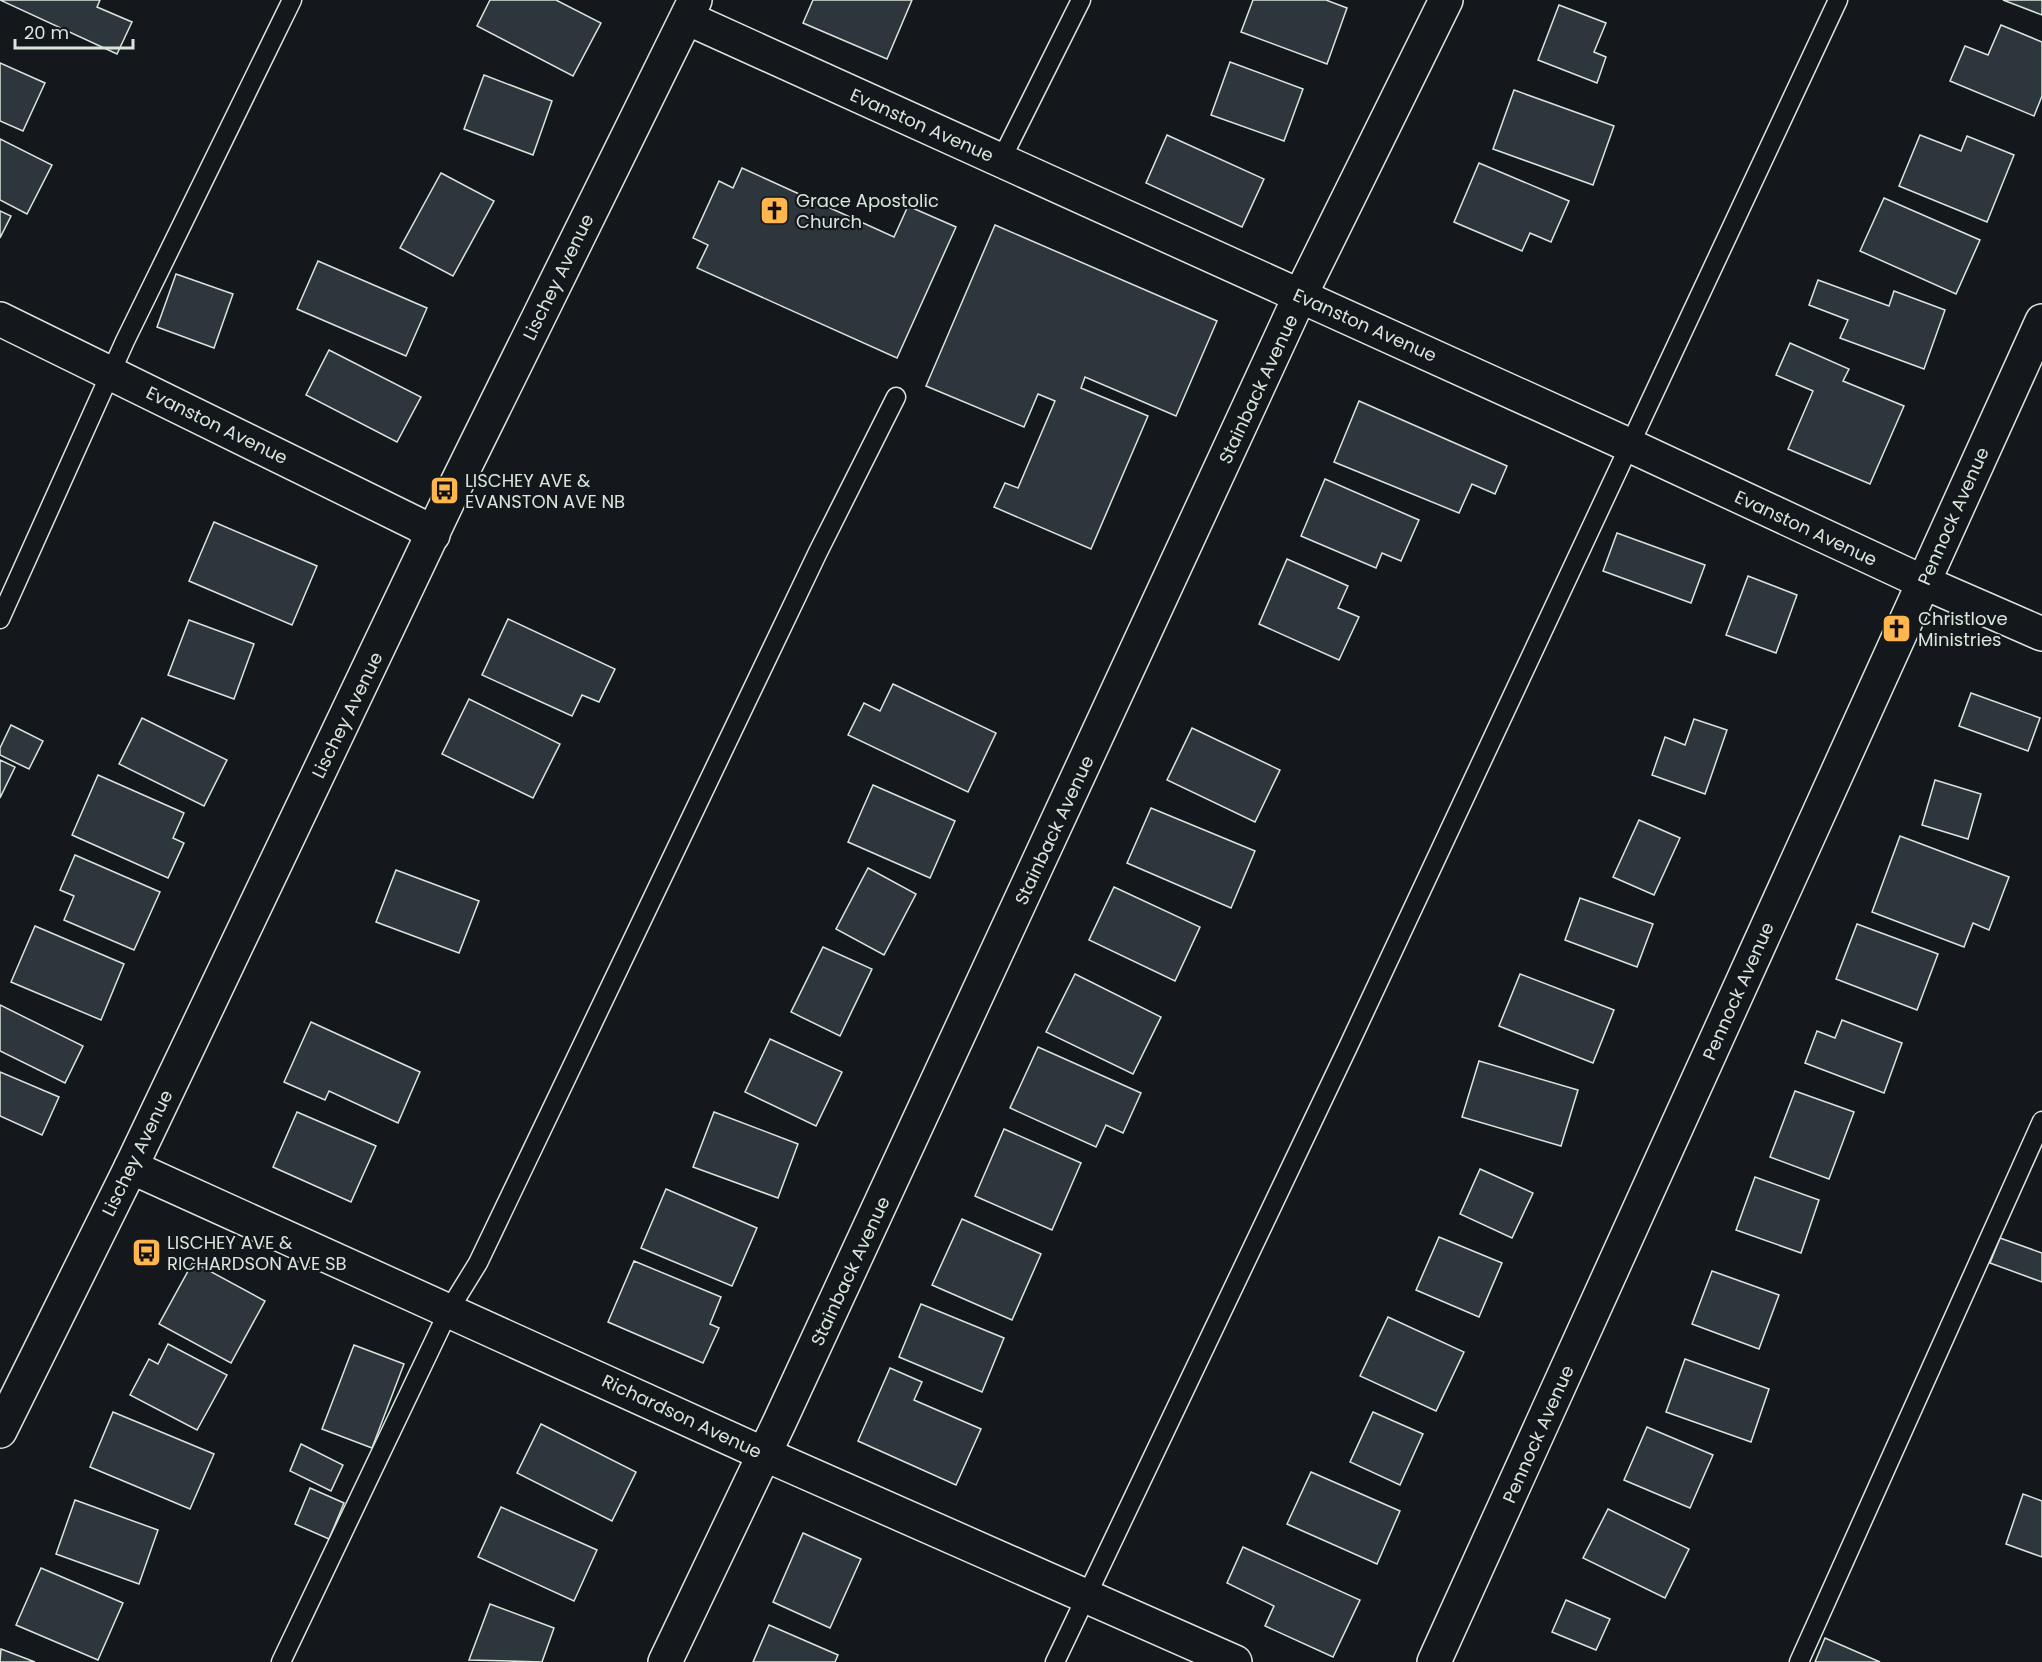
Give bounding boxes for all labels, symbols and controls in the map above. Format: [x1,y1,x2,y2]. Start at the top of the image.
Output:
scale bar [15,12,134,50]
text: 20 m [24,20,69,45]
street label: Evanston Avenue [846,82,998,168]
place label: Grace Apostolic Church [796,188,939,234]
church icon: Grace Apostolic Church [759,194,791,226]
street label: Lischey Avenue [517,210,599,344]
street label: Evanston Avenue [1289,282,1441,368]
street label: Stainback Avenue [1212,310,1304,468]
street label: Evanston Avenue [142,380,292,470]
street label: Pennock Avenue [1911,443,1995,589]
place label: LISCHEY AVE & EVANSTON AVE NB [465,468,625,514]
bus stop icon: LISCHEY AVE & EVANSTON AVE NB [428,474,460,506]
street label: Evanston Avenue [1731,484,1881,572]
place label: Christlove Ministries [1918,606,2008,652]
church icon: Christlove Ministries [1881,612,1913,644]
street label: Lischey Avenue [306,648,388,782]
street label: Stainback Avenue [1008,751,1100,909]
street label: Pennock Avenue [1696,918,1780,1064]
street label: Lischey Avenue [96,1086,178,1220]
street label: Stainback Avenue [804,1192,896,1350]
place label: LISCHEY AVE & RICHARDSON AVE SB [167,1230,347,1276]
bus stop icon: LISCHEY AVE & RICHARDSON AVE SB [130,1236,162,1268]
street label: Pennock Avenue [1496,1361,1580,1507]
street label: Richardson Avenue [598,1368,766,1464]

